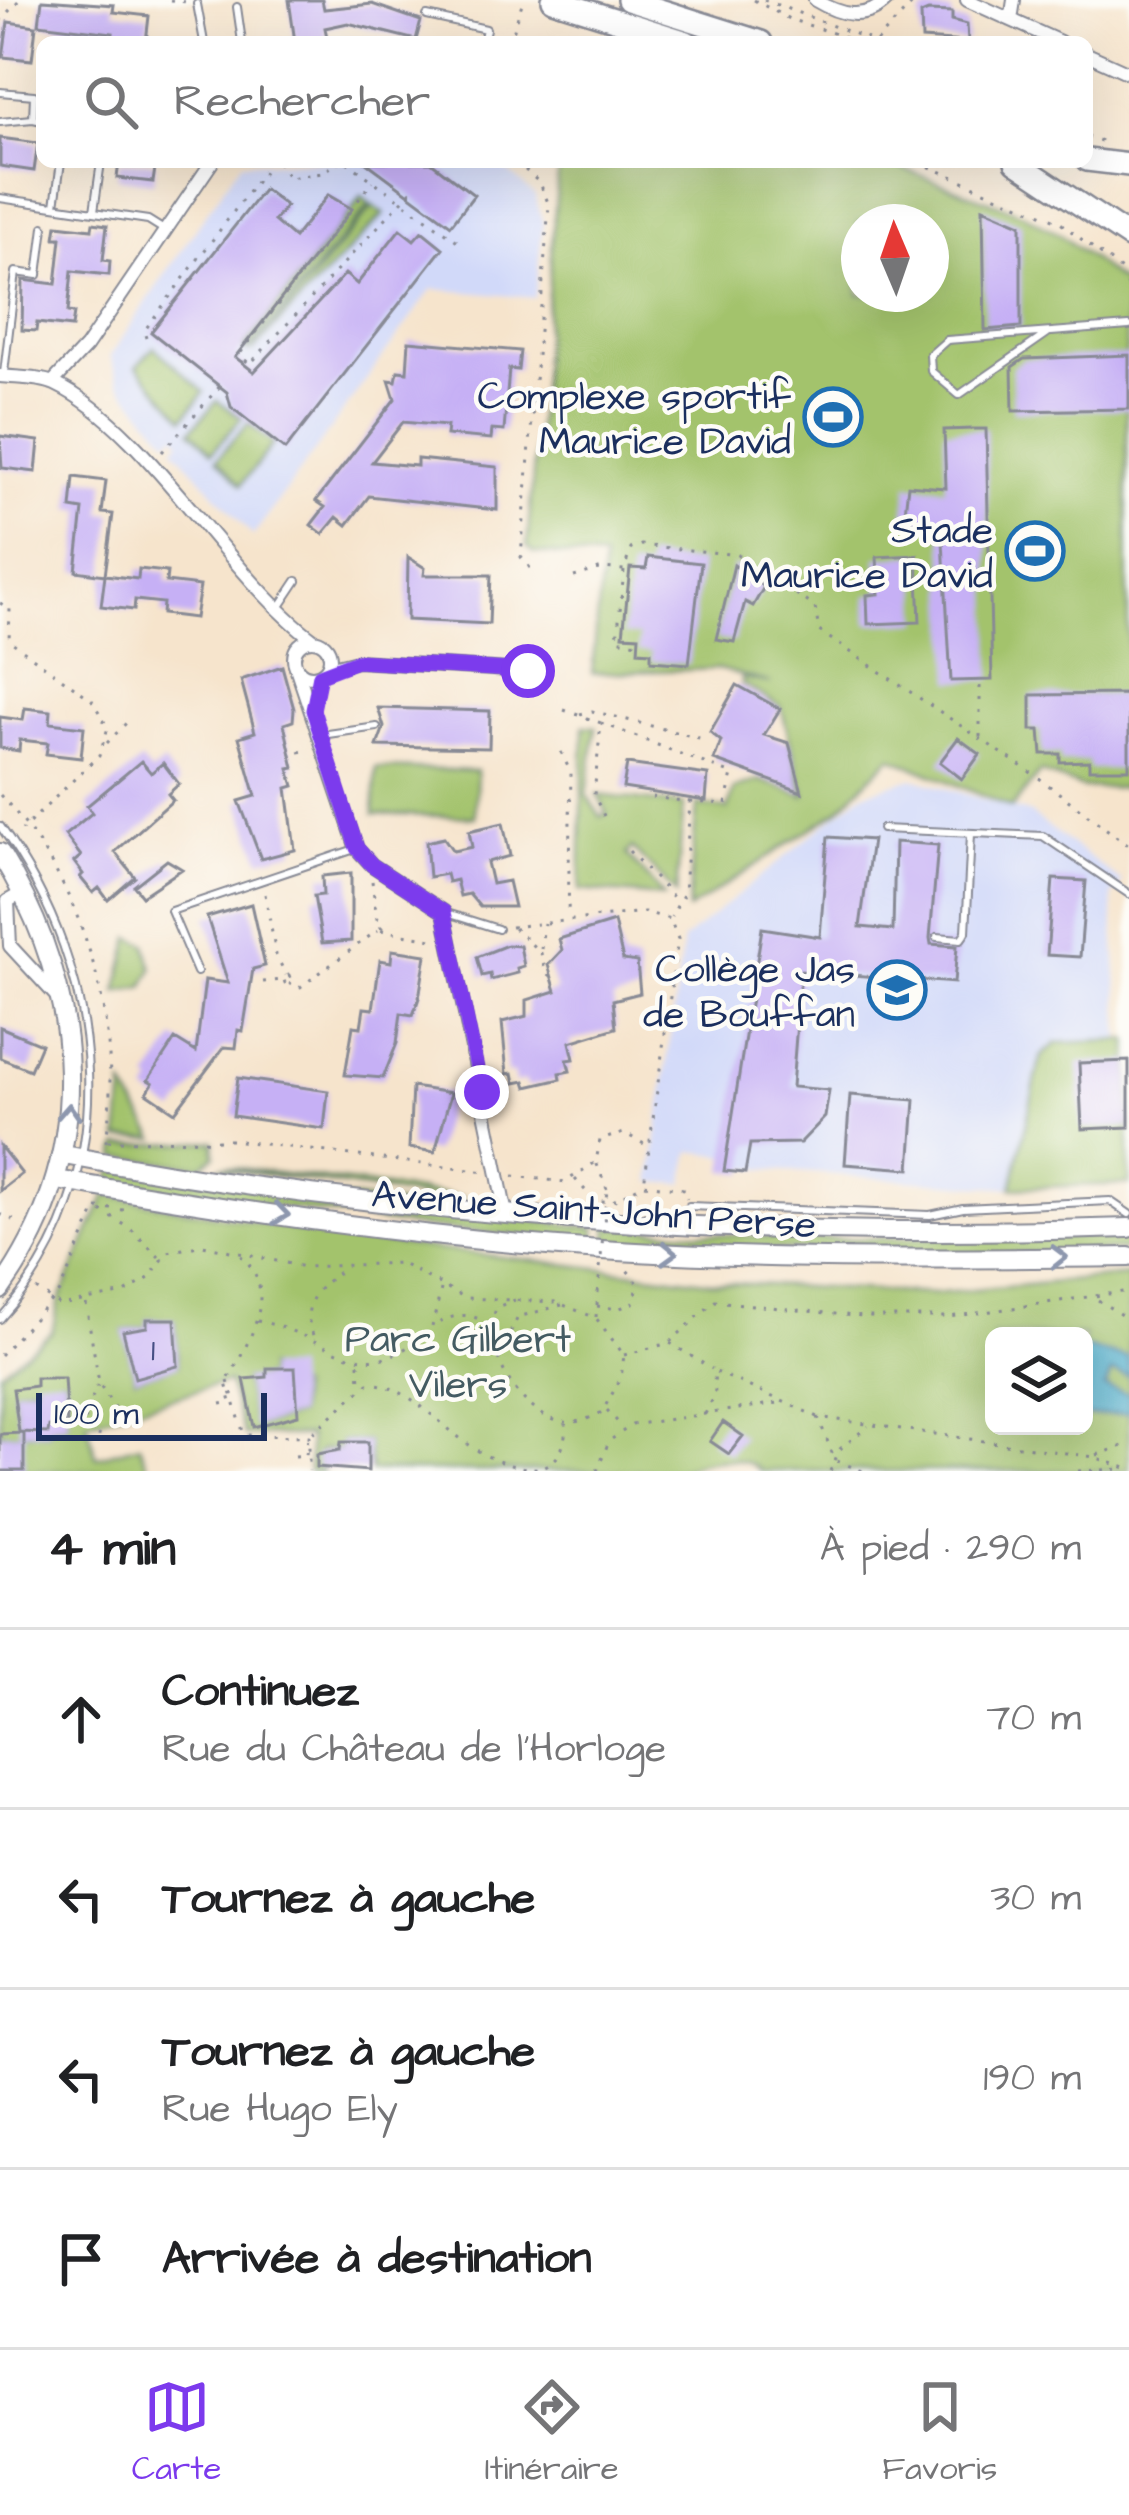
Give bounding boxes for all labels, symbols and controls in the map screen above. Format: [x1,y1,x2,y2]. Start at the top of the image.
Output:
search box [36,36,1093,168]
icon: search [78,69,144,135]
text: Rechercher [174,71,430,133]
north arrow [841,204,949,312]
place label: Complexe sportif Maurice David [478,371,792,470]
sports icon: Complexe sportif Maurice David [802,386,864,448]
place label: Stade Maurice David [741,505,993,604]
sports icon: Stade Maurice David [1004,520,1066,582]
route start [501,644,555,698]
place label: Collège Jas de Bouffan [643,944,855,1043]
school or university icon: Collège Jas de Bouffan [866,959,928,1021]
route end [455,1065,509,1119]
one-way arrow [56,1102,82,1121]
street label: Avenue Saint-John Perse [370,1169,818,1253]
one-way arrow [271,1201,291,1227]
one-way arrow [660,1240,679,1266]
one-way arrow [1050,1245,1069,1271]
park label: Parc Gilbert Vilers [345,1314,571,1413]
map controls [985,1327,1093,1435]
button: layers [985,1327,1093,1435]
house number: 1 [151,1328,155,1374]
scale bar [36,1387,267,1440]
text: 100 m [54,1391,139,1437]
text: 4 min [48,1514,176,1585]
text: À pied · 290 m [820,1522,1081,1576]
text: Continuez [162,1661,359,1723]
icon: ahead [48,1686,114,1752]
text: 70 m [986,1692,1081,1746]
text: Rue du Château de l'Horloge [162,1723,666,1777]
icon: left [48,1866,114,1932]
text: Tournez à gauche [162,1868,535,1930]
text: 30 m [991,1872,1081,1926]
text: Tournez à gauche [162,2021,535,2083]
icon: left [48,2046,114,2112]
text: 190 m [983,2052,1081,2106]
text: Rue Hugo Ely [162,2083,398,2137]
icon: arrive [48,2226,114,2292]
text: Arrivée à destination [162,2228,591,2290]
tab: Carte [132,2374,221,2492]
tab: Itinéraire [485,2374,619,2492]
tab: Favoris [882,2374,997,2492]

